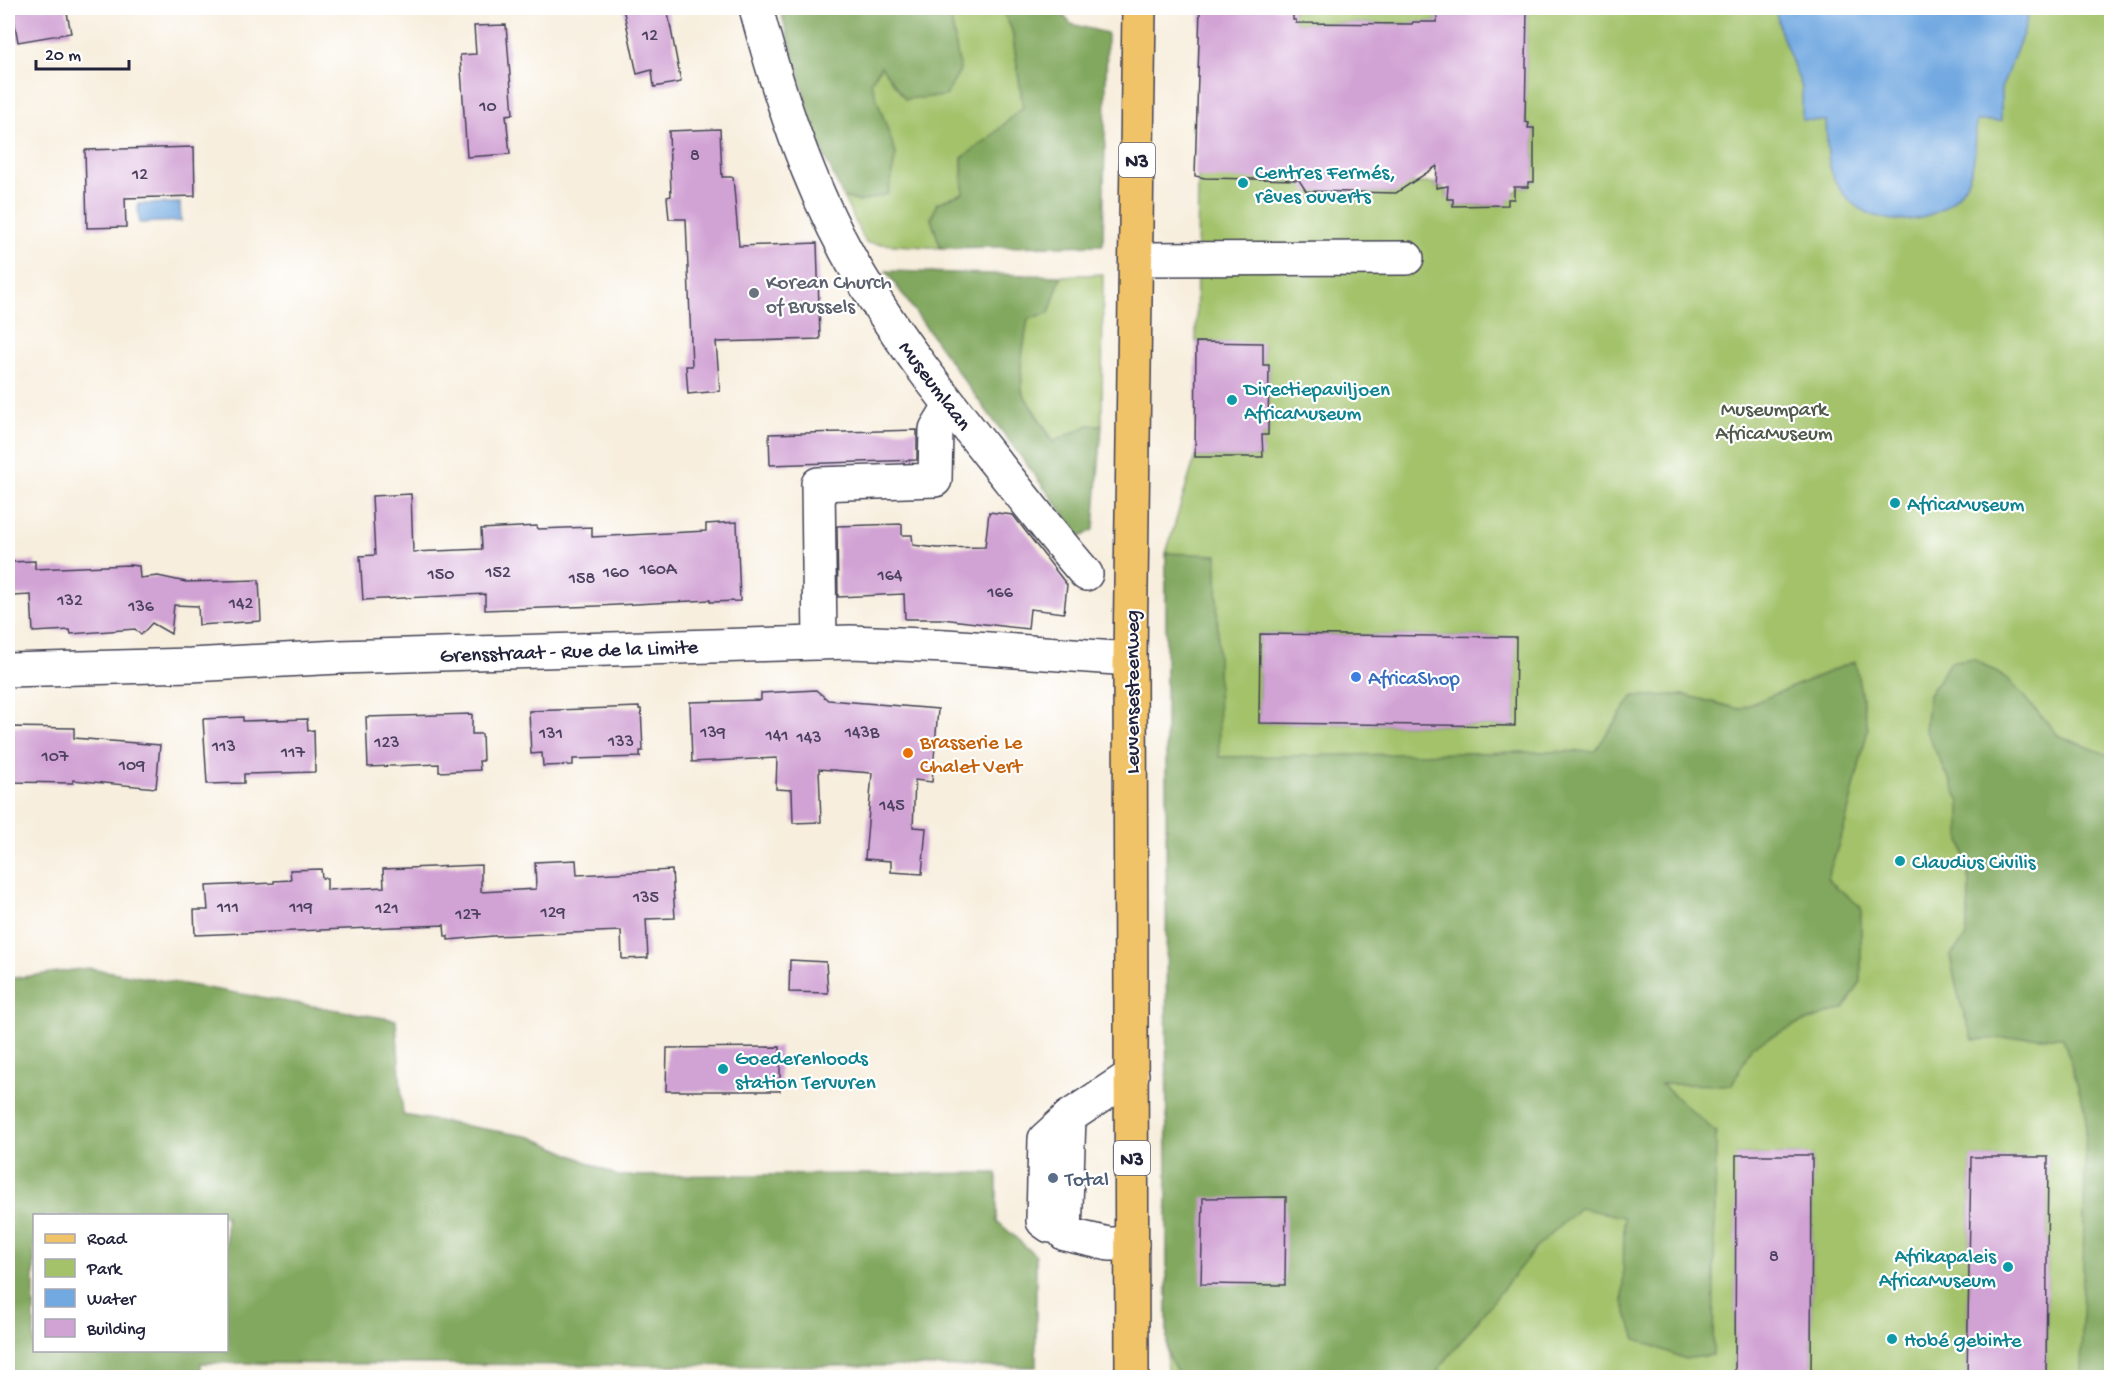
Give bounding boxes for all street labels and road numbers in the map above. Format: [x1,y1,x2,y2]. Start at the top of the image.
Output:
road number: N3 [1119,143,1155,177]
street label: Museumlaan [891,337,975,437]
street label: Leuvensesteenweg [1122,610,1147,774]
street label: Grensstraat - Rue de la Limite [439,636,700,671]
road number: N3 [1114,1141,1150,1175]

